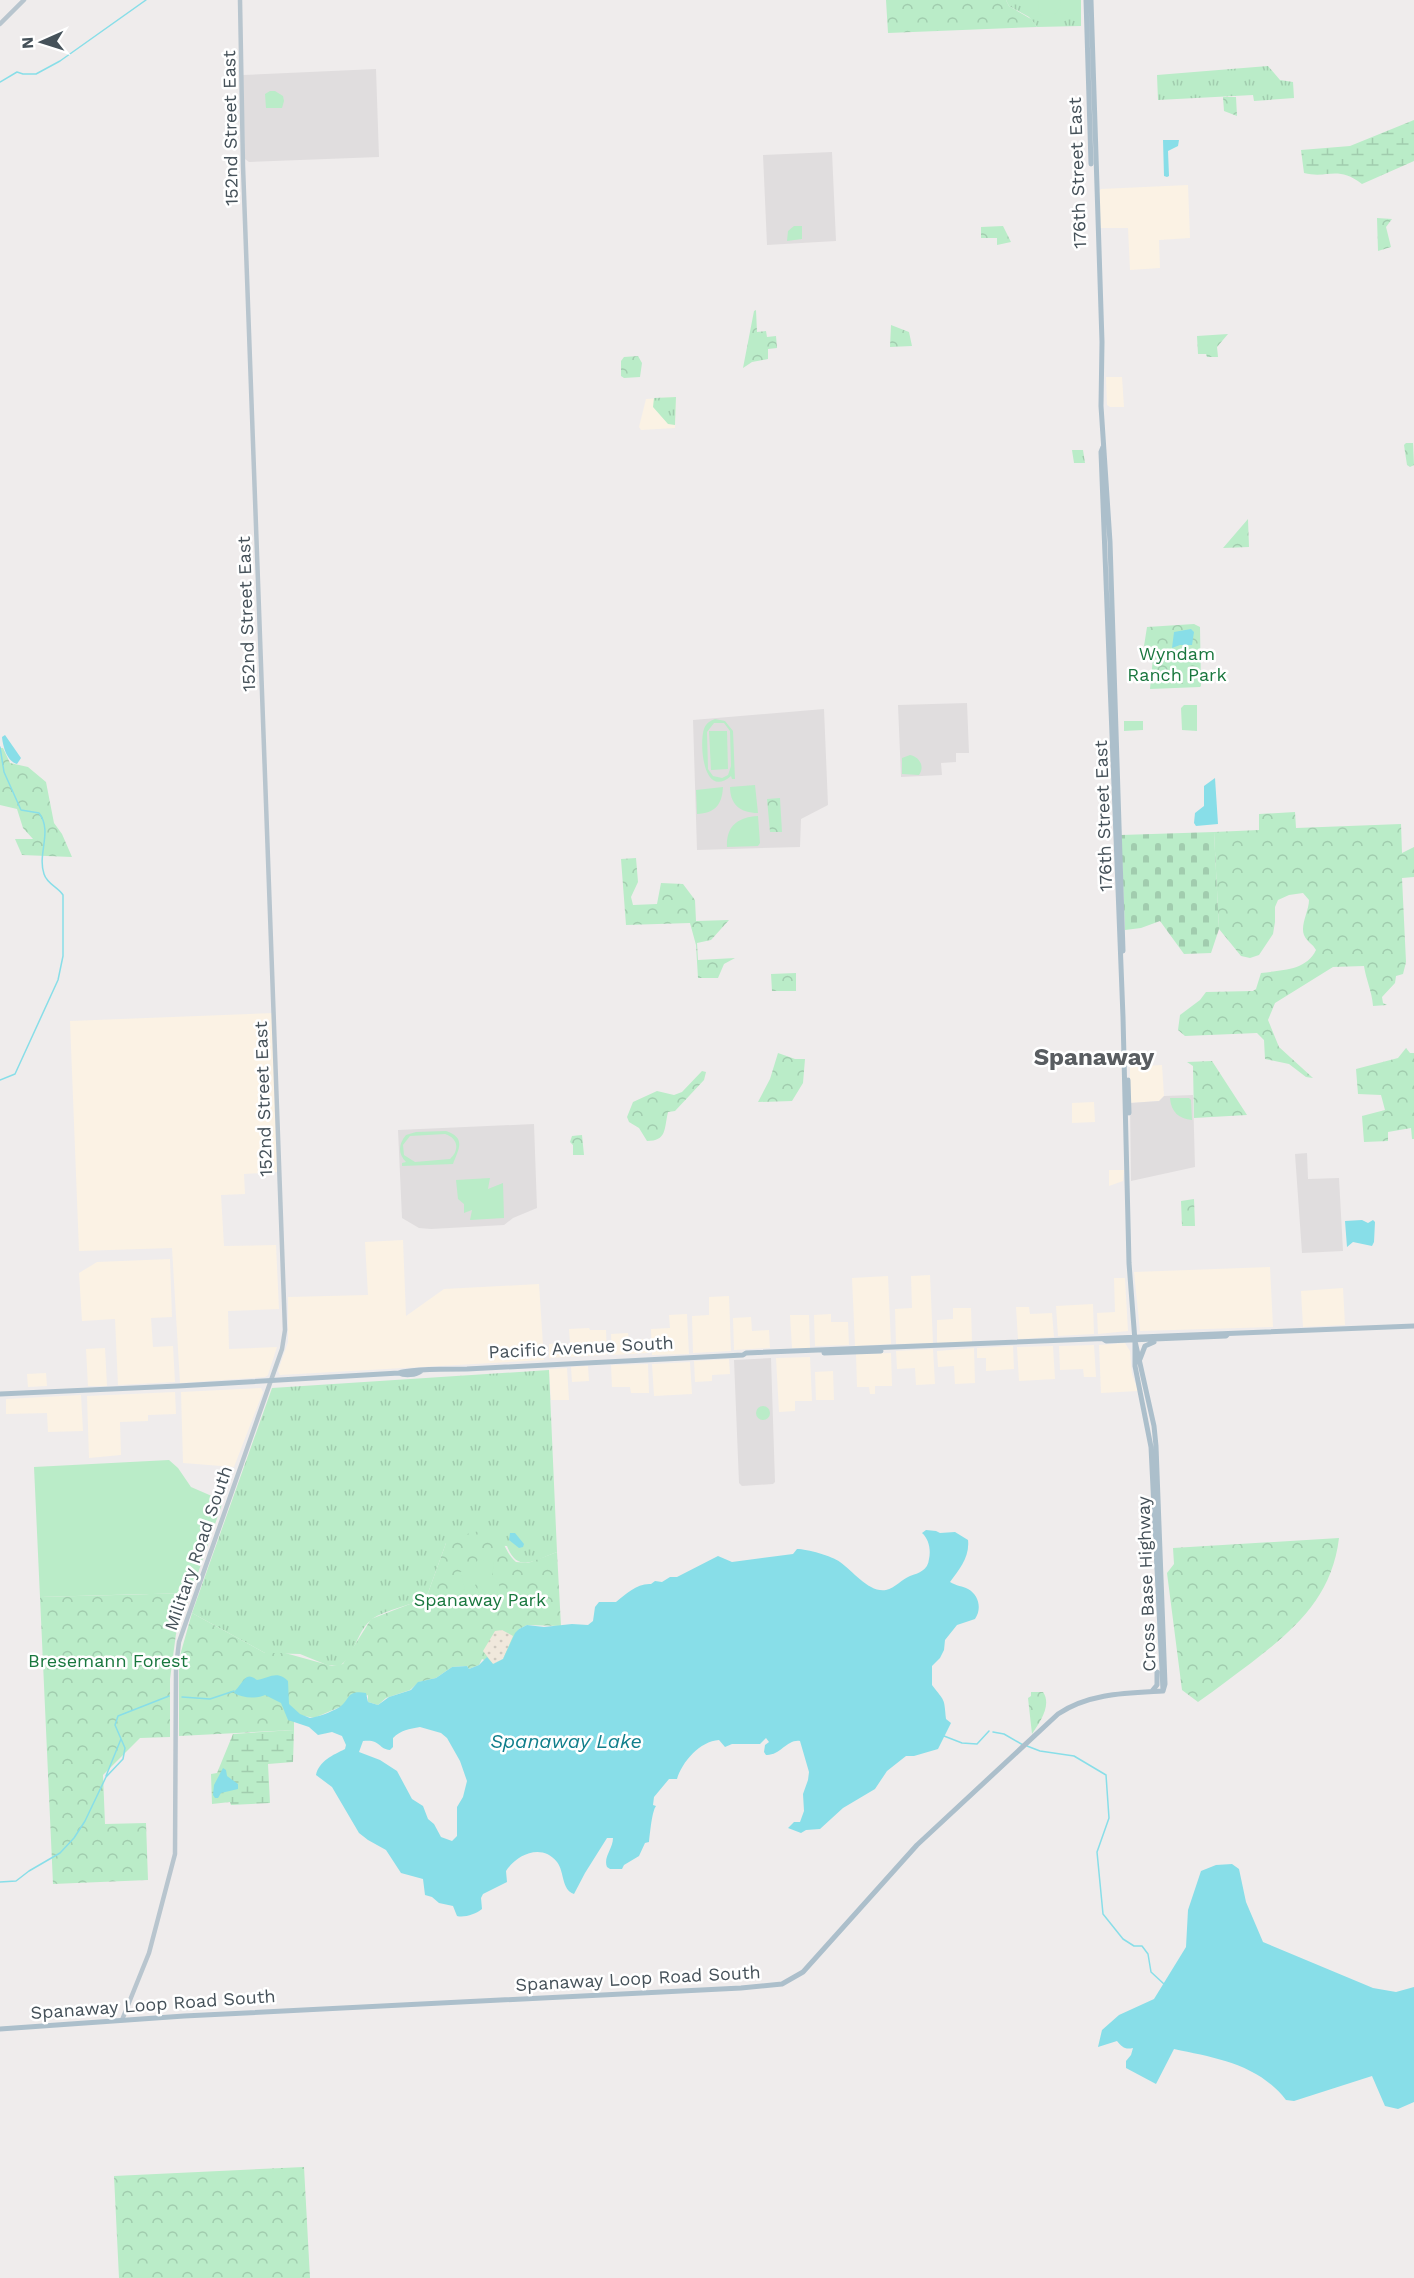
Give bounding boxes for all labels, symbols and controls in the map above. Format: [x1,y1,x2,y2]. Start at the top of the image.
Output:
north arrow [12,12,72,72]
text: N [18,36,37,49]
street label: 152nd Street East [218,50,242,206]
street label: 176th Street East [1064,96,1090,249]
street label: 152nd Street East [233,535,259,692]
park label: Wyndam Ranch Park [1127,643,1227,685]
street label: 176th Street East [1090,739,1116,892]
street label: 152nd Street East [250,1020,276,1177]
district label: Spanaway [1034,1043,1155,1071]
street label: Pacific Avenue South [488,1332,674,1362]
street label: Military Road South [160,1463,236,1633]
street label: Cross Base Highway [1132,1495,1160,1672]
park label: Spanaway Park [414,1589,546,1610]
park label: Bresemann Forest [28,1650,189,1671]
water label: Spanaway Lake [490,1729,642,1753]
street label: Spanaway Loop Road South [515,1961,761,1995]
street label: Spanaway Loop Road South [30,1985,276,2023]

